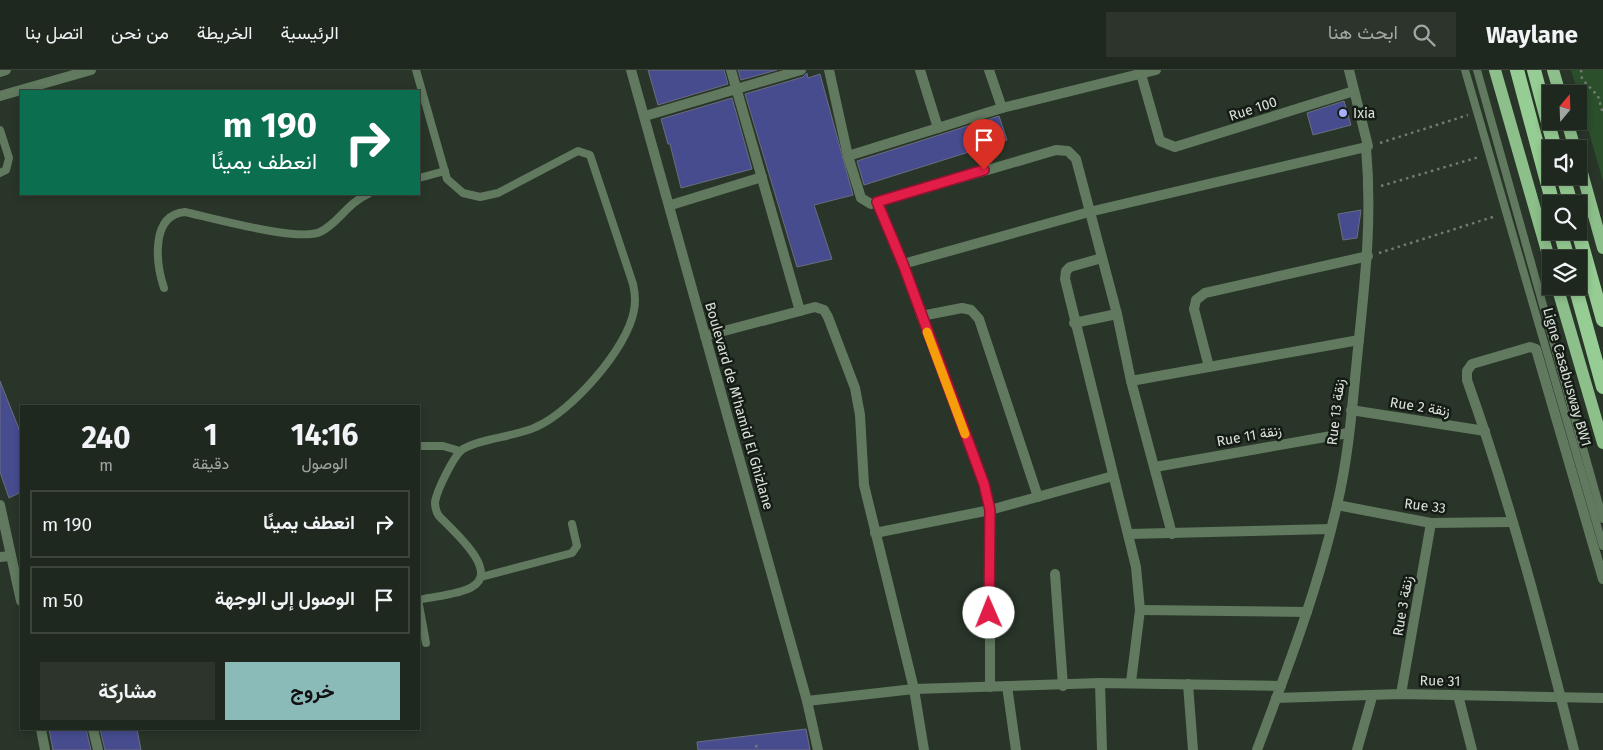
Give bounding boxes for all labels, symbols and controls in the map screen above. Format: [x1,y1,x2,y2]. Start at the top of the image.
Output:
search box [1106,12,1456,57]
text: ابحث هنا [1328,21,1398,44]
icon: search [1410,21,1438,49]
text: Waylane [1486,21,1578,49]
text: اتصل بنا [25,22,83,44]
text: من نحن [111,22,169,44]
text: الخريطة [197,22,253,44]
text: الرئيسية [281,22,339,44]
north arrow [1542,85,1588,130]
map controls [1542,85,1587,295]
street label: Rue 100 [1227,93,1279,125]
text: 190 m [223,104,317,146]
place label: Ixia [1353,105,1375,122]
marker: Ixia [1337,107,1349,119]
icon: right [335,110,400,175]
pin [963,119,1005,170]
icon: arrive [970,126,998,154]
button: sound [1542,140,1587,185]
text: انعطف يمينًا [211,148,317,175]
button: search [1542,195,1587,240]
button: layers [1542,250,1587,295]
street label: Boulevard de M'hamid El Ghizlane [701,300,777,512]
street label: Ligne Casabusway BW1 [1539,306,1595,448]
street label: Rue 13 زنقة [1323,378,1349,446]
street label: Rue 2 زنقة [1389,394,1451,420]
text: 1 [204,417,218,453]
text: 14:16 [291,417,359,453]
text: 240 [81,420,131,456]
street label: Rue 11 زنقة [1215,422,1283,450]
text: دقيقة [192,454,229,473]
text: الوصول [301,454,348,473]
text: m [99,456,113,475]
street label: Rue 33 [1403,495,1447,517]
icon: right [370,510,398,538]
text: انعطف يمينًا [263,511,355,534]
text: 190 m [42,513,92,536]
street label: Rue 3 زنقة [1389,574,1417,637]
icon: arrive [370,586,398,614]
position arrow [962,586,1014,638]
text: الوصول إلى الوجهة [215,587,355,610]
text: 50 m [42,589,83,612]
button: مشاركة [40,662,215,720]
button: خروج [225,662,400,720]
street label: Rue 31 [1420,672,1460,690]

